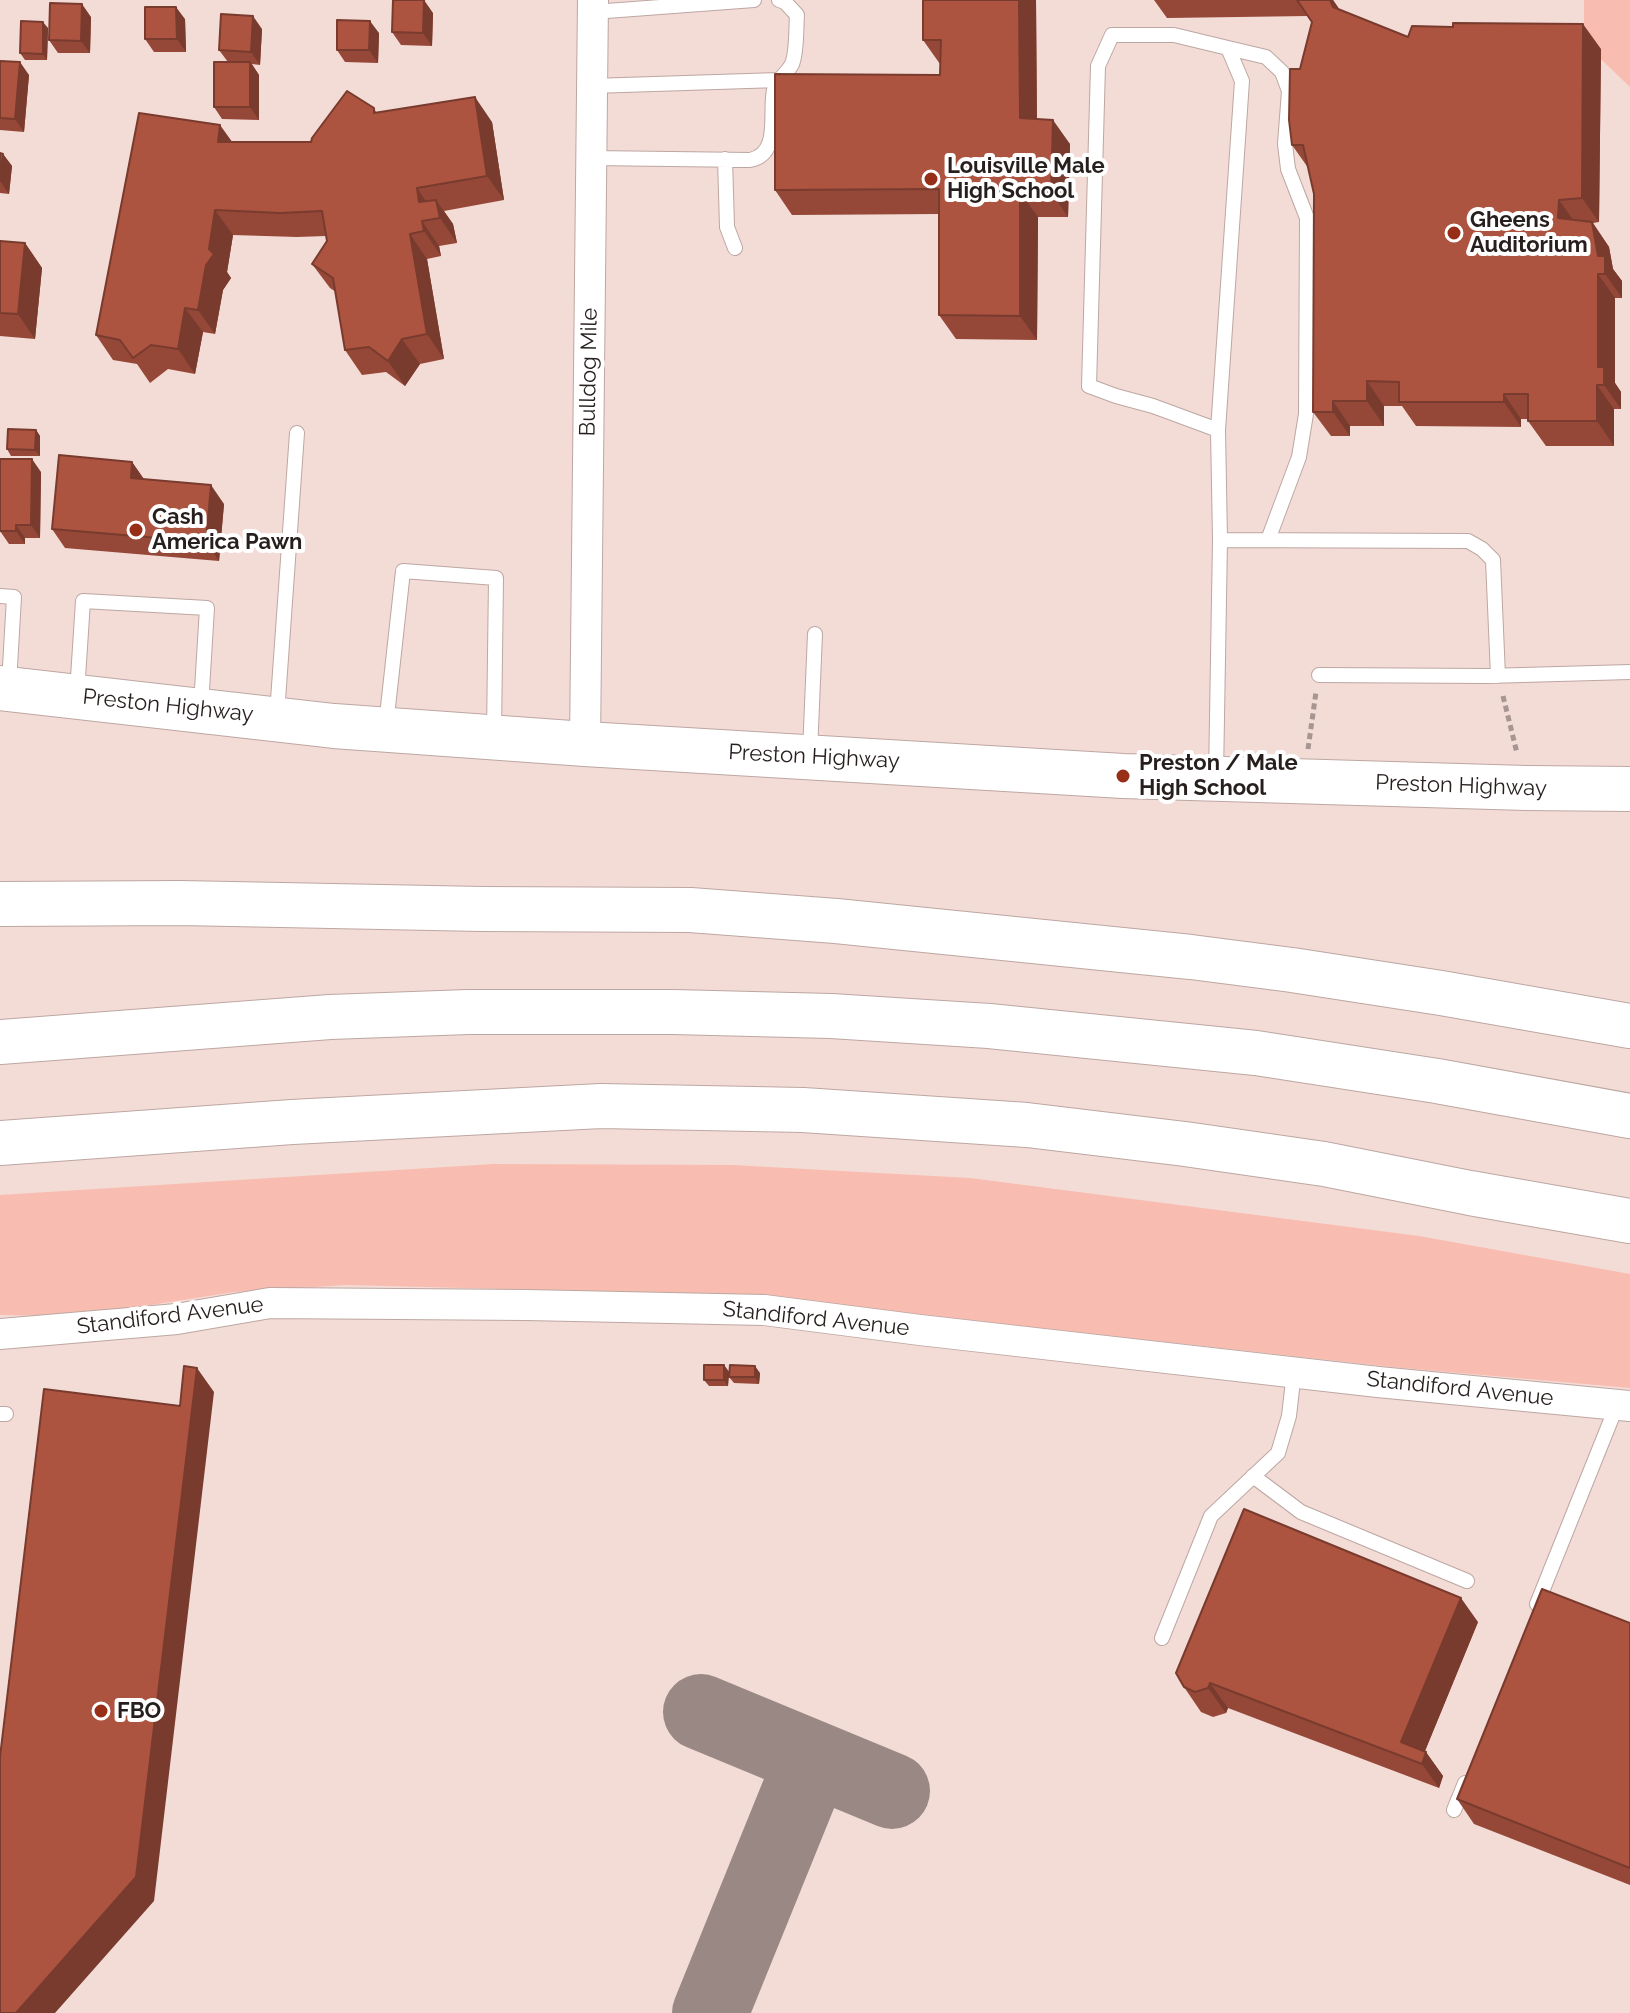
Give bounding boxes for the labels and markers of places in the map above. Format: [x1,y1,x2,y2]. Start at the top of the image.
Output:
place label: Louisville Male High School [947,153,1105,204]
marker: Louisville Male High School [922,170,940,188]
place label: Gheens Auditorium [1470,207,1588,258]
marker: Gheens Auditorium [1445,224,1463,242]
place label: Cash America Pawn [152,504,302,556]
marker: Cash America Pawn [127,521,145,539]
place label: Preston / Male High School [1139,750,1298,802]
marker: Preston / Male High School [1114,767,1132,785]
place label: FBO [117,1698,161,1724]
marker: FBO [92,1702,110,1720]

